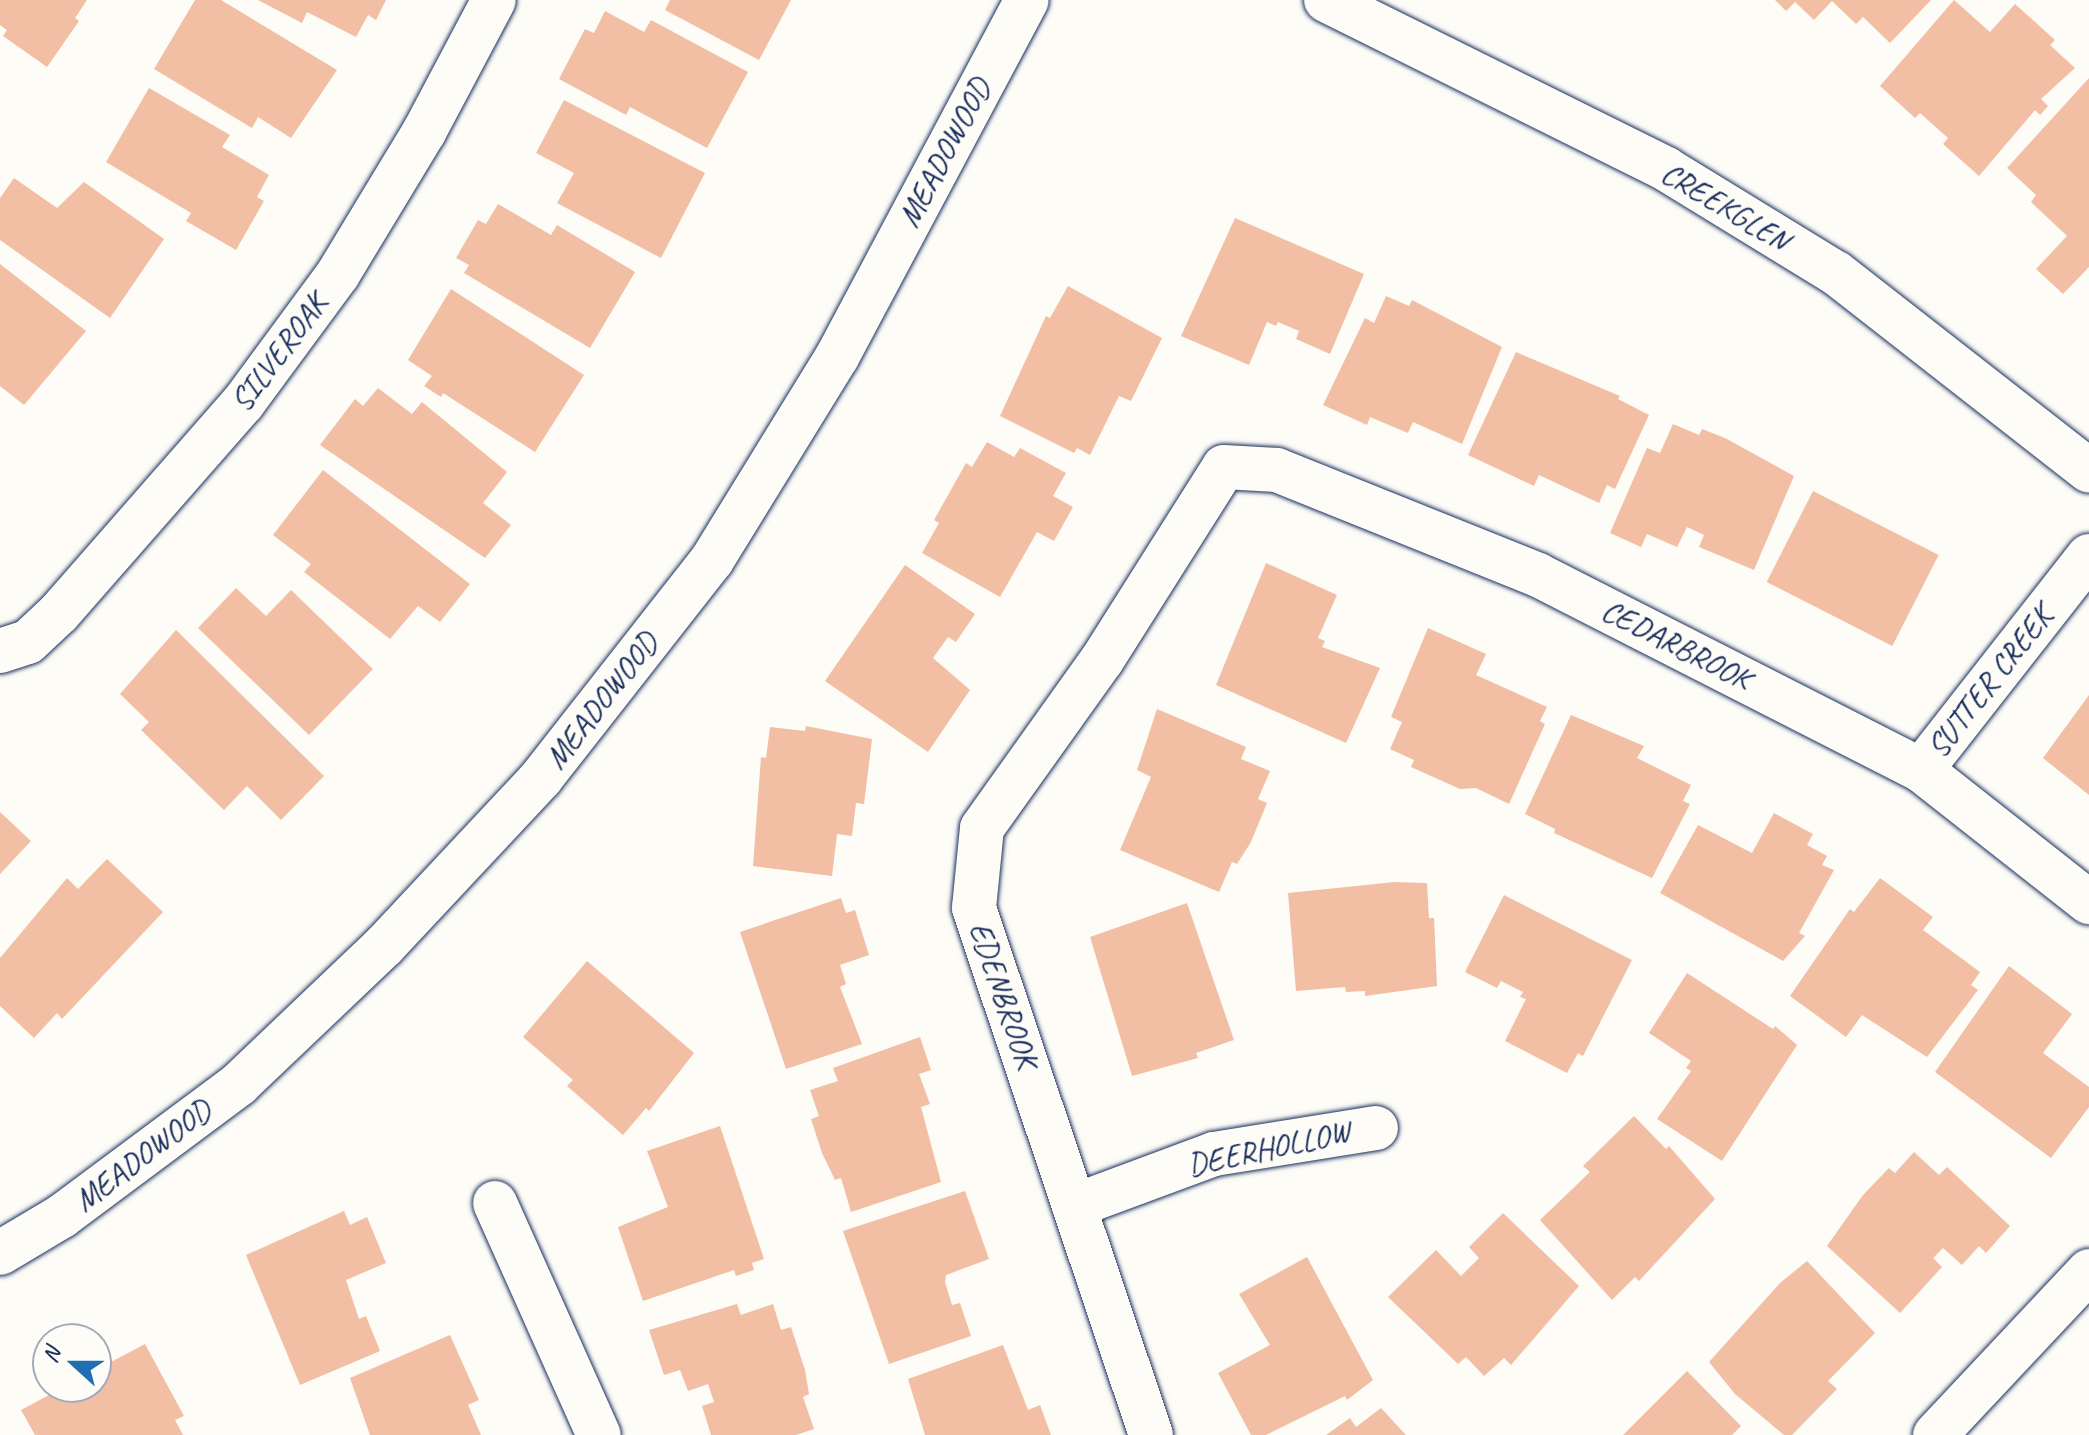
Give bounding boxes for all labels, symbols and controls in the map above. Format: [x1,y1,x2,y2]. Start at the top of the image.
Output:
street label: MEADOWOOD [890,72,1000,234]
street label: CREEKGLEN [1654,154,1796,260]
street label: SILVEROAK [222,287,336,419]
street label: CEDARBROOK [1595,591,1757,699]
street label: SUTTER CREEK [1919,598,2061,766]
street label: MEADOWOOD [537,625,667,777]
street label: EDENBROOK [960,917,1046,1073]
street label: MEADOWOOD [67,1092,219,1220]
street label: DEERHOLLOW [1184,1113,1354,1185]
north arrow [32,1323,112,1403]
text: N [36,1344,67,1366]

